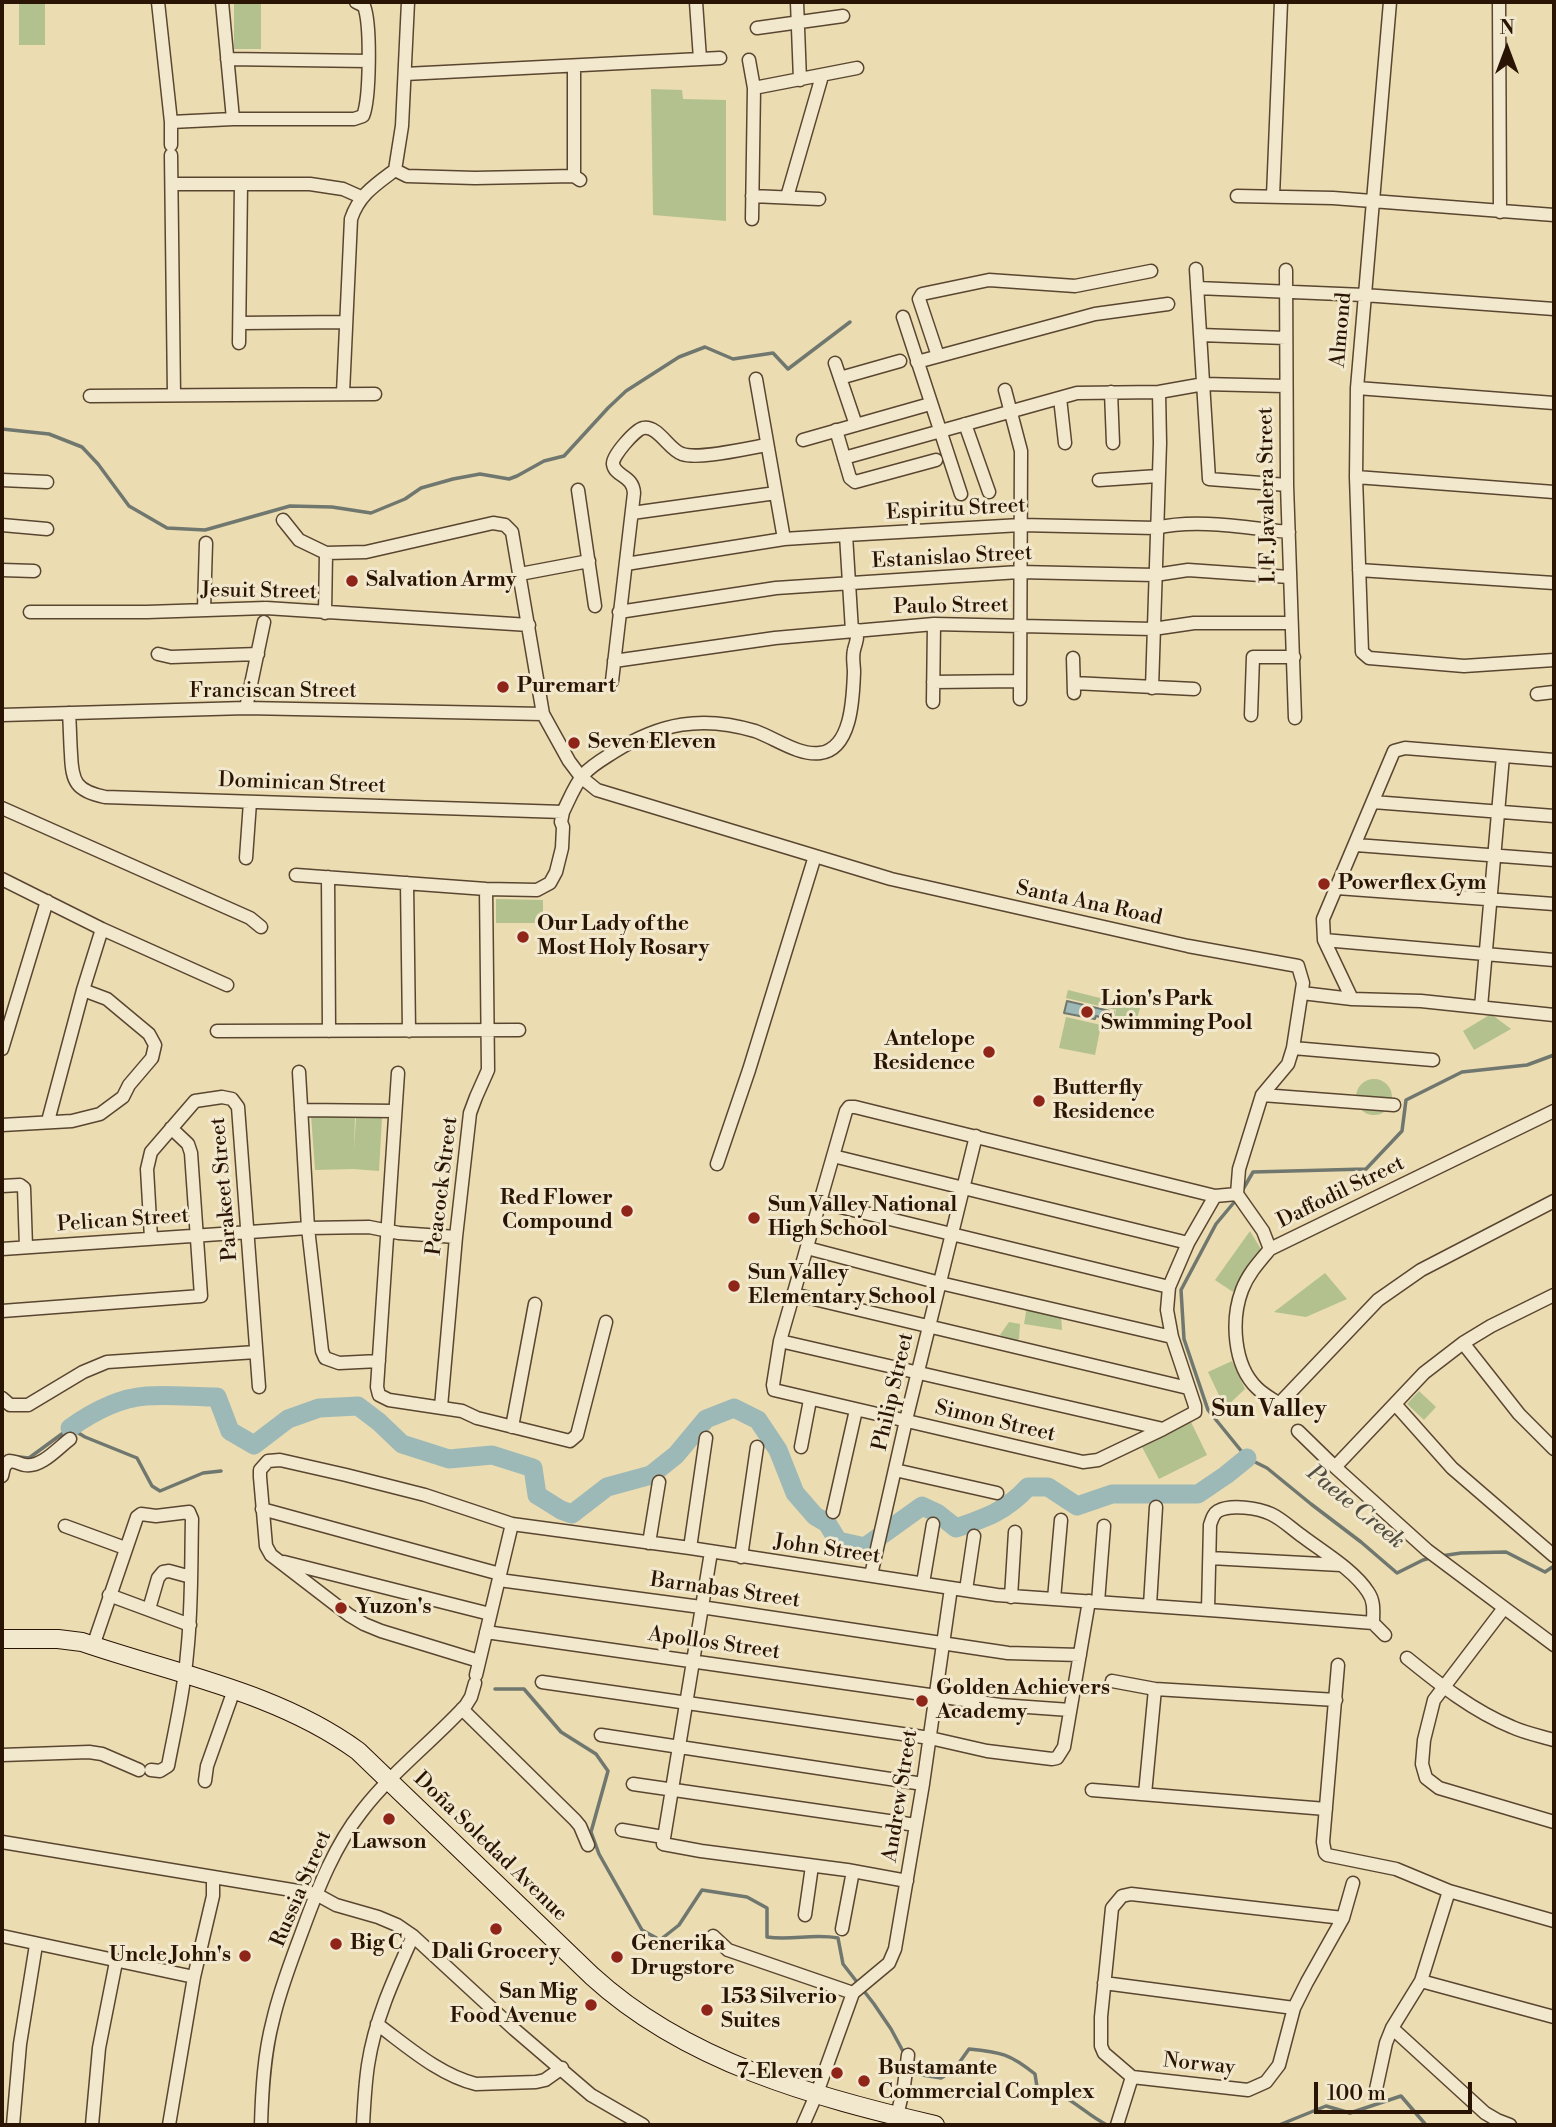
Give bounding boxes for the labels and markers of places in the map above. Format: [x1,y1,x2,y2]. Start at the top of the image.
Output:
place label: Salvation Army [366,568,516,594]
marker: Salvation Army [344,573,360,589]
place label: Puremart [517,674,616,700]
marker: Puremart [495,679,511,695]
place label: Seven Eleven [588,730,716,756]
marker: Seven Eleven [566,735,582,751]
place label: Powerflex Gym [1338,871,1486,897]
marker: Powerflex Gym [1316,876,1332,892]
place label: Our Lady of the Most Holy Rosary [537,912,709,962]
marker: Our Lady of the Most Holy Rosary [515,929,531,945]
place label: Lion's Park Swimming Pool [1101,987,1252,1037]
marker: Lion's Park Swimming Pool [1079,1004,1095,1020]
place label: Antelope Residence [873,1027,975,1077]
marker: Antelope Residence [981,1044,997,1060]
place label: Butterfly Residence [1053,1076,1155,1126]
marker: Butterfly Residence [1031,1093,1047,1109]
place label: Red Flower Compound [500,1186,613,1236]
place label: Sun Valley National High School [768,1193,957,1243]
marker: Red Flower Compound [619,1203,635,1219]
marker: Sun Valley National High School [746,1210,762,1226]
place label: Sun Valley Elementary School [748,1261,936,1311]
marker: Sun Valley Elementary School [726,1278,742,1294]
place label: Yuzon's [355,1595,432,1621]
marker: Yuzon's [333,1600,349,1616]
place label: Golden Achievers Academy [936,1676,1110,1726]
marker: Golden Achievers Academy [914,1693,930,1709]
marker: Lawson [381,1811,397,1827]
place label: Lawson [352,1830,426,1856]
marker: Dali Grocery [488,1921,504,1937]
place label: Big C [350,1931,403,1957]
place label: Generika Drugstore [631,1932,735,1982]
marker: Big C [328,1936,344,1952]
place label: Dali Grocery [432,1940,560,1966]
place label: Uncle John's [109,1943,231,1969]
marker: Uncle John's [237,1948,253,1964]
marker: Generika Drugstore [609,1949,625,1965]
place label: San Mig Food Avenue [450,1980,577,2030]
place label: 153 Silverio Suites [721,1985,837,2035]
marker: San Mig Food Avenue [583,1997,599,2013]
marker: 153 Silverio Suites [699,2002,715,2018]
place label: Bustamante Commercial Complex [878,2056,1094,2106]
place label: 7-Eleven [736,2060,823,2086]
marker: 7-Eleven [829,2065,845,2081]
marker: Bustamante Commercial Complex [856,2073,872,2089]

